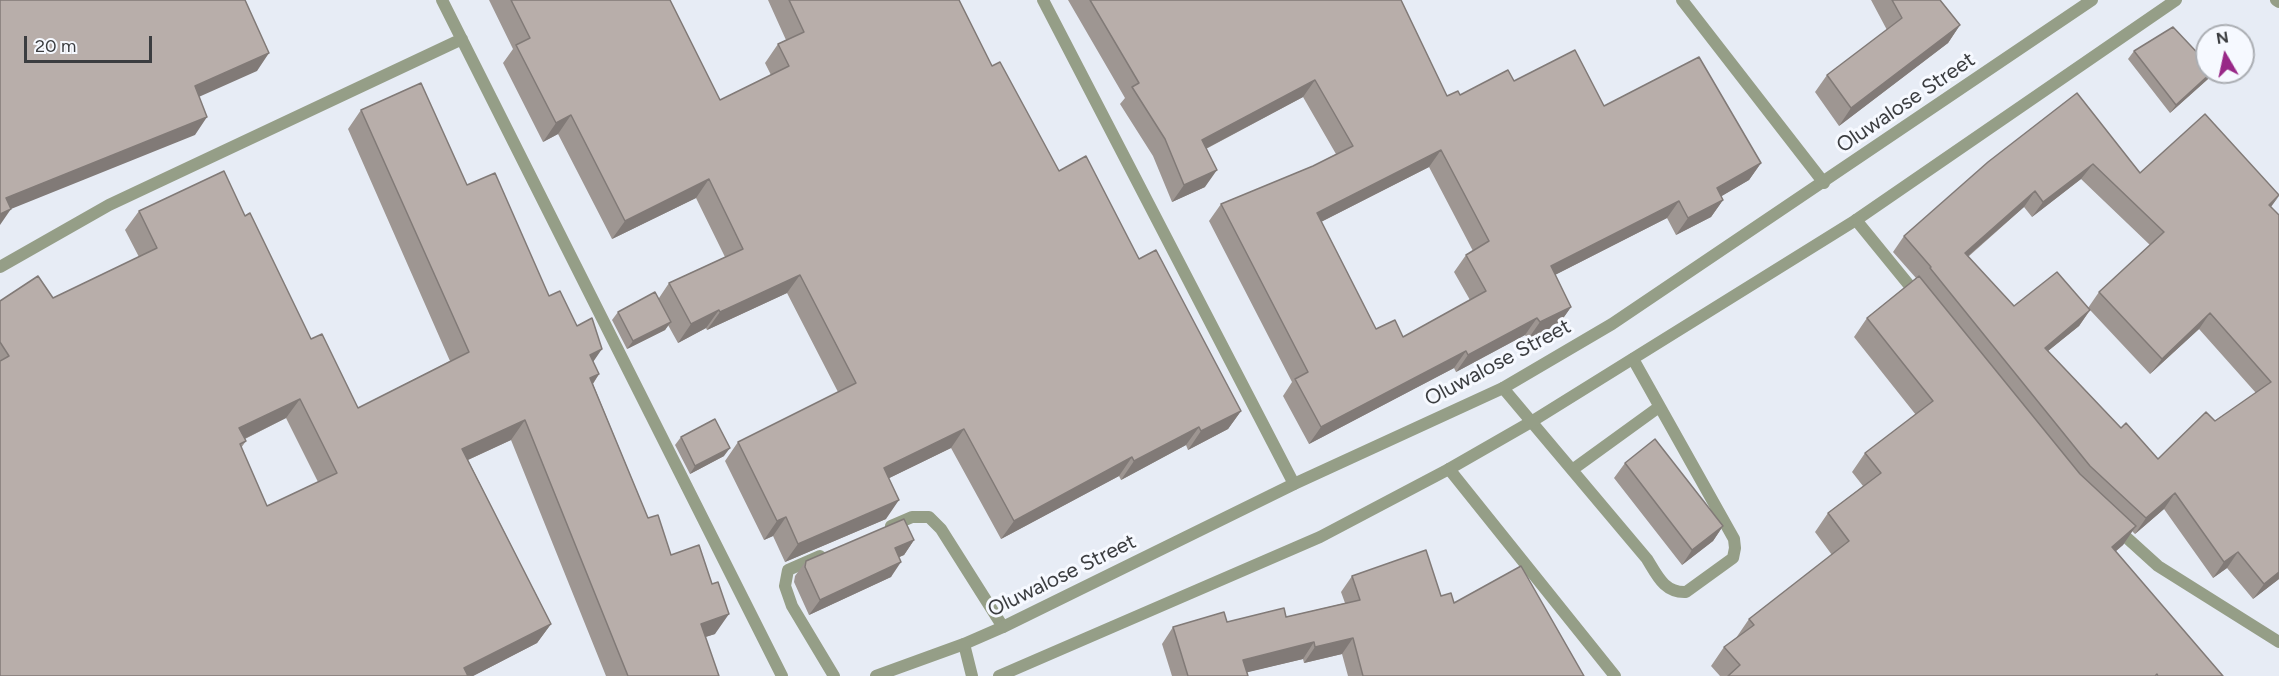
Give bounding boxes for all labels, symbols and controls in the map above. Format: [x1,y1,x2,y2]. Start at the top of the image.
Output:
scale bar [27,24,154,62]
north arrow [2195,24,2255,84]
text: N [2215,27,2230,48]
text: 20 m [35,35,76,57]
street label: Oluwalose Street [1832,47,1980,159]
street label: Oluwalose Street [1421,314,1575,412]
street label: Oluwalose Street [984,529,1140,623]

